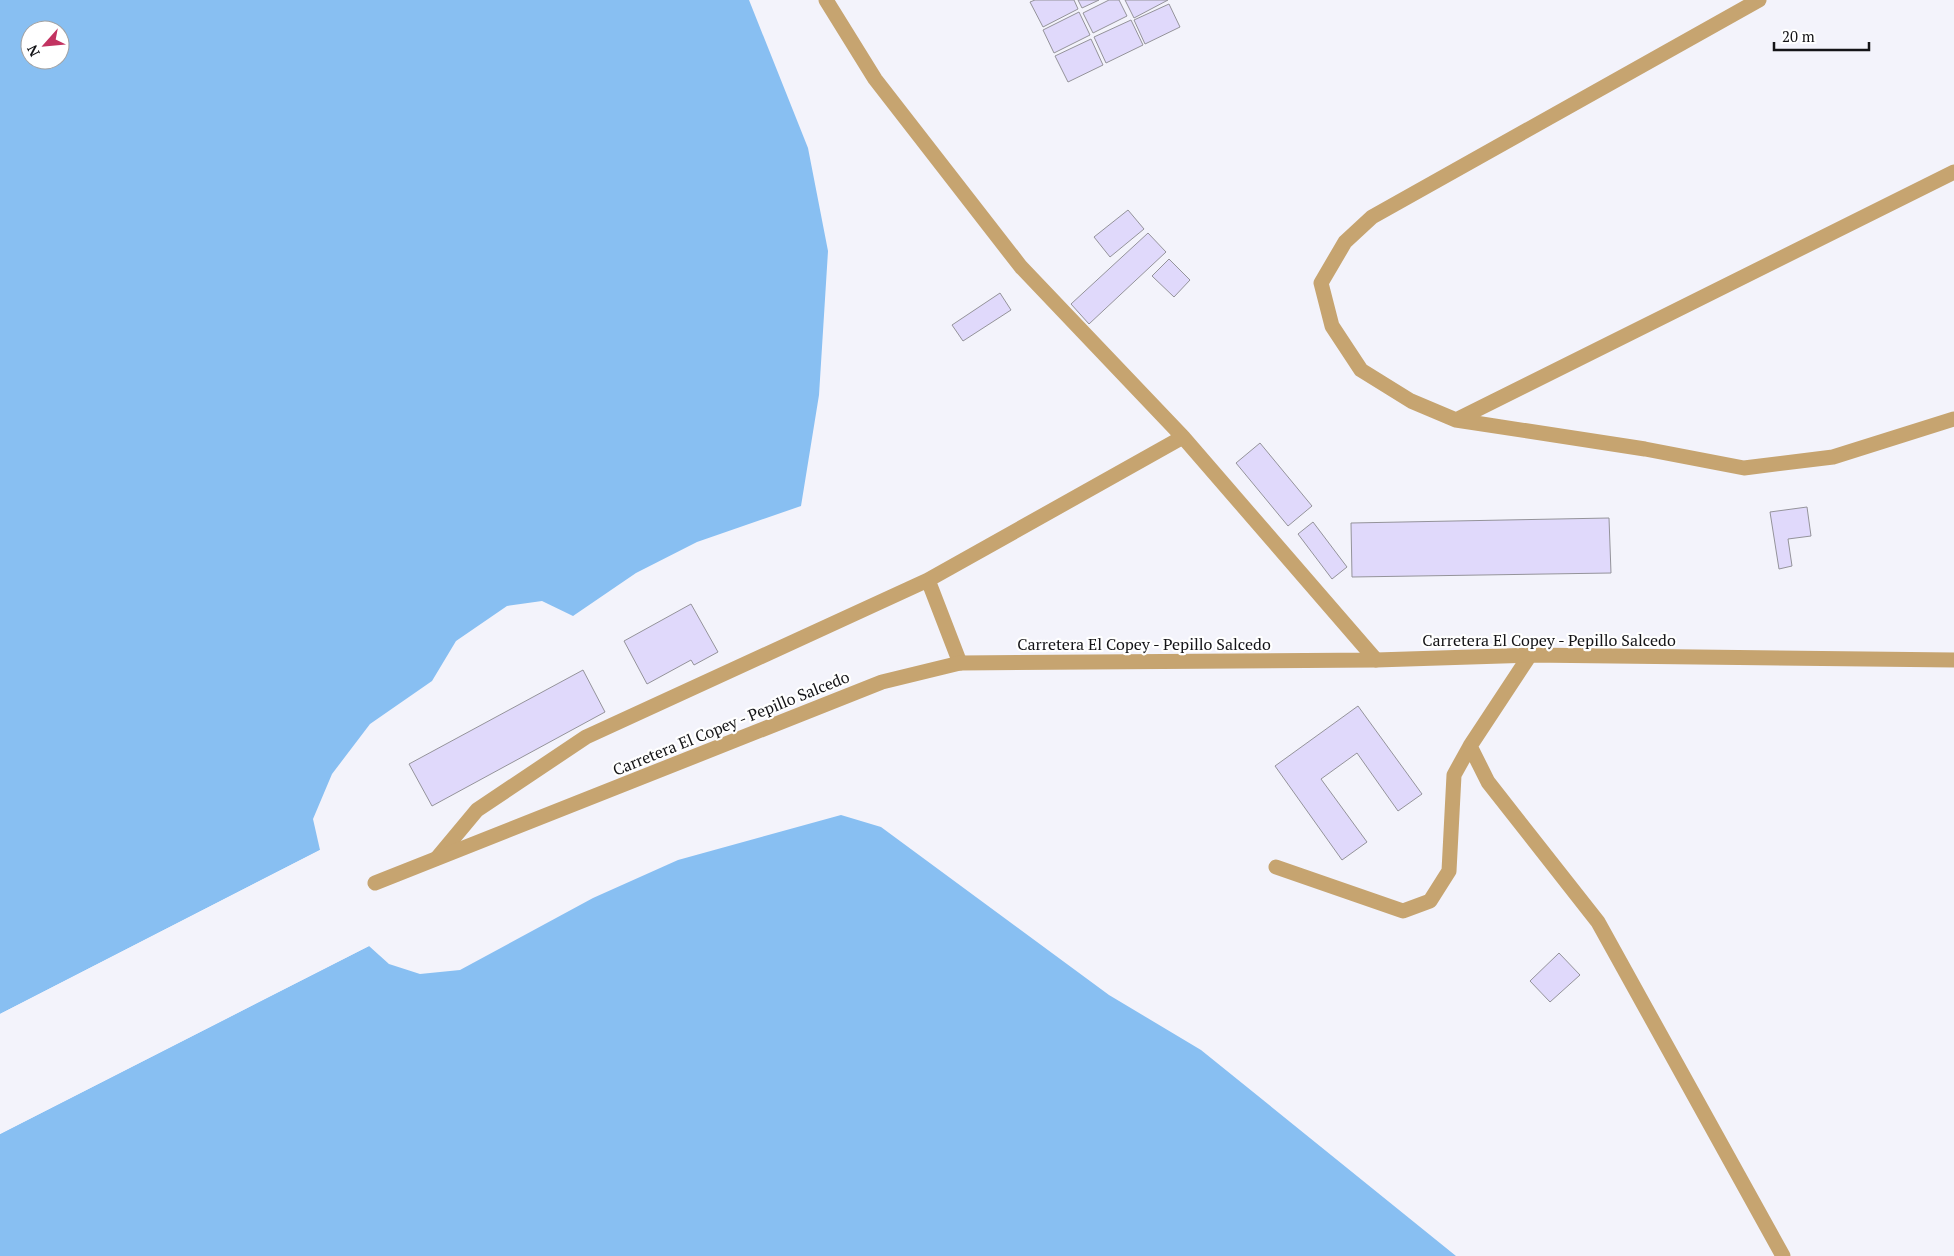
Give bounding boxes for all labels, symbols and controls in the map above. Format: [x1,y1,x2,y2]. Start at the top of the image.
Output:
north arrow [20,20,70,70]
scale bar [1774,20,1869,52]
text: 20 m [1782,26,1815,46]
text: N [22,42,44,60]
street label: Carretera El Copey - Pepillo Salcedo [1422,629,1676,651]
street label: Carretera El Copey - Pepillo Salcedo [1017,633,1271,655]
street label: Carretera El Copey - Pepillo Salcedo [609,665,853,781]

